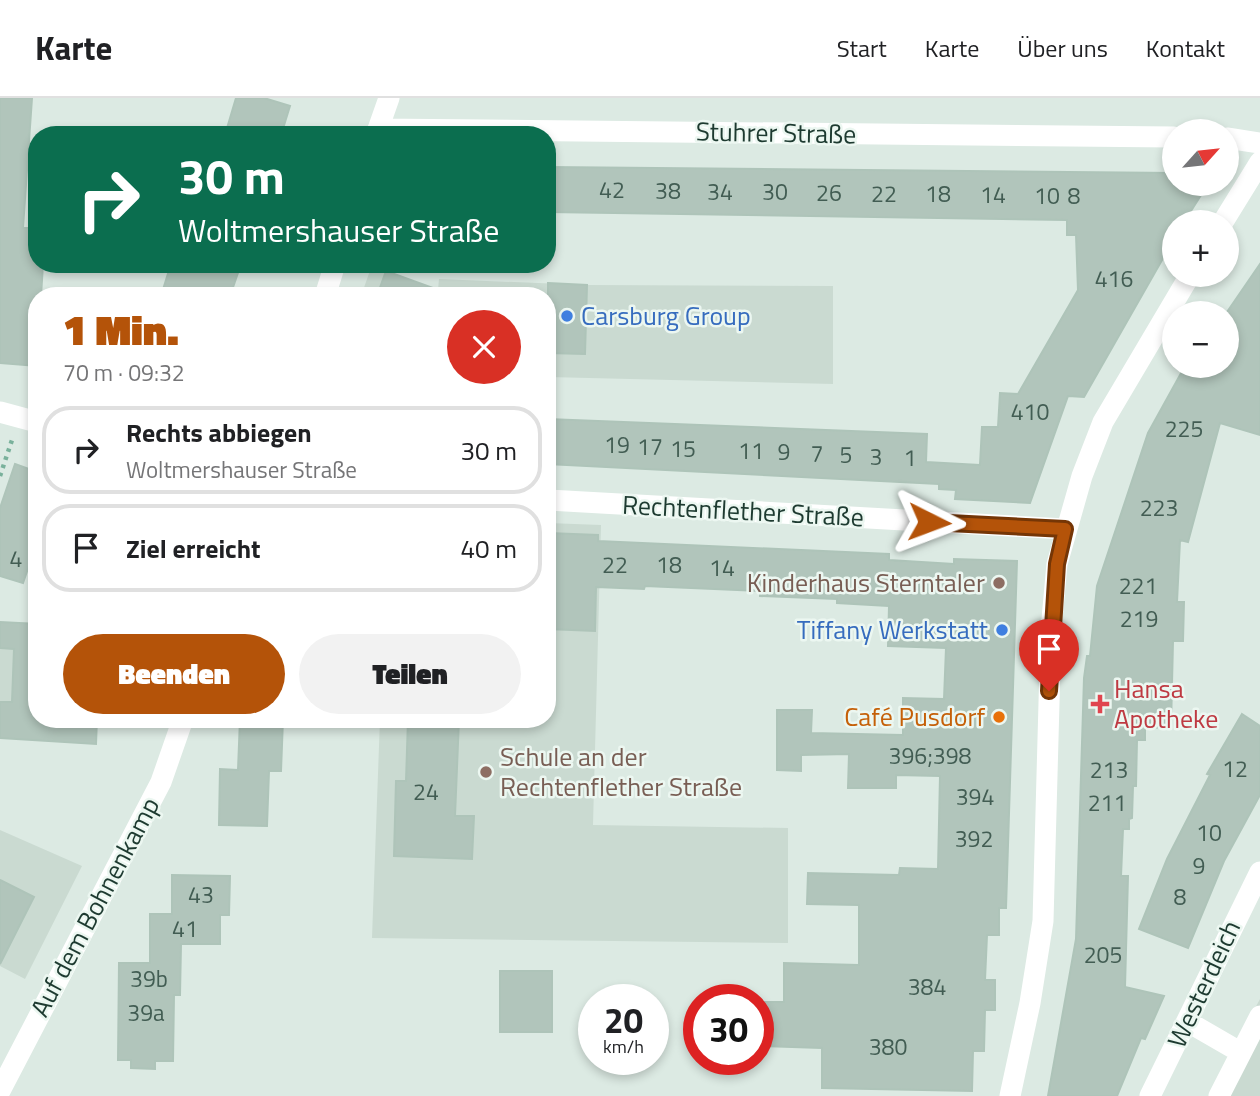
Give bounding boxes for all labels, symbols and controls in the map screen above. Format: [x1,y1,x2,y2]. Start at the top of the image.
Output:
text: Karte [35,23,112,73]
text: Start [837,30,887,66]
text: Karte [925,30,979,66]
text: Über uns [1017,30,1108,66]
text: Kontakt [1146,30,1225,66]
street label: Stuhrer Straße [695,112,857,153]
north arrow [1162,119,1239,196]
map controls [1162,119,1239,378]
text: 30 m [178,138,285,213]
icon: right [63,154,154,245]
house number: 42 [599,172,625,207]
house number: 38 [655,173,681,208]
house number: 34 [707,174,733,209]
house number: 30 [762,174,788,209]
house number: 26 [816,175,842,210]
house number: 22 [871,176,897,211]
house number: 18 [925,176,951,211]
house number: 14 [980,177,1006,212]
house number: 10 [1034,178,1060,213]
house number: 8 [1068,178,1081,213]
text: Woltmershauser Straße [178,206,499,254]
button: + [1162,210,1239,287]
house number: 416 [1095,261,1133,296]
place label: Carsburg Group [581,296,751,335]
text: 1 Min. [63,297,179,361]
button: − [1162,301,1239,378]
marker: Carsburg Group [559,308,575,324]
button: close [447,310,521,384]
text: 70 m · 09:32 [63,355,185,390]
house number: 410 [1011,394,1049,429]
house number: 225 [1165,411,1203,446]
text: Rechts abbiegen [126,413,312,452]
house number: 19 [604,427,630,462]
house number: 17 [637,429,663,464]
icon: right [67,431,105,469]
text: 30 m [460,431,517,470]
house number: 15 [670,431,696,466]
house number: 11 [738,433,764,468]
house number: 9 [778,434,790,469]
house number: 7 [811,436,823,471]
house number: 5 [840,437,852,472]
house number: 3 [870,439,882,474]
house number: 1 [904,440,916,475]
text: Woltmershauser Straße [126,452,357,487]
street label: Rechtenflether Straße [621,485,865,536]
position arrow [892,485,966,559]
house number: 223 [1140,490,1178,525]
icon: arrive [67,529,105,567]
text: Ziel erreicht [126,529,261,568]
text: 40 m [460,529,517,568]
house number: 4 [10,541,22,576]
house number: 22 [602,547,628,582]
house number: 18 [656,547,682,582]
house number: 14 [709,550,735,585]
place label: Kinderhaus Sterntaler [747,563,985,602]
house number: 221 [1119,568,1157,603]
marker: Kinderhaus Sterntaler [991,575,1007,591]
house number: 219 [1120,601,1158,636]
place label: Tiffany Werkstatt [797,610,988,649]
pin [1019,619,1079,691]
marker: Tiffany Werkstatt [994,622,1010,638]
icon: arrive [1030,630,1068,668]
button: Beenden [63,634,285,714]
button: Teilen [299,634,521,714]
place label: Hansa Apotheke [1114,669,1218,738]
marker: Hansa Apotheke [1092,696,1108,712]
place label: Café Pusdorf [844,697,985,736]
marker: Café Pusdorf [991,709,1007,725]
place label: Schule an der Rechtenflether Straße [500,737,742,806]
house number: 396;398 [889,738,972,773]
house number: 12 [1222,751,1248,786]
house number: 213 [1090,752,1128,787]
marker: Schule an der Rechtenflether Straße [478,764,494,780]
house number: 24 [413,774,439,809]
house number: 394 [956,779,994,814]
house number: 211 [1088,785,1126,820]
street label: Auf dem Bohnenkamp [20,790,169,1023]
house number: 10 [1196,815,1222,850]
house number: 392 [955,821,993,856]
house number: 9 [1193,848,1205,883]
house number: 43 [188,877,214,912]
house number: 8 [1174,879,1187,914]
house number: 41 [172,911,198,946]
street label: Westerdeich [1157,914,1250,1054]
house number: 205 [1084,937,1122,972]
house number: 39b [130,961,168,996]
house number: 384 [908,969,946,1004]
speed limit sign: 30 [683,984,774,1075]
text: 20 [604,993,643,1047]
house number: 39a [127,995,165,1030]
house number: 380 [869,1029,907,1064]
text: km/h [603,1033,644,1060]

